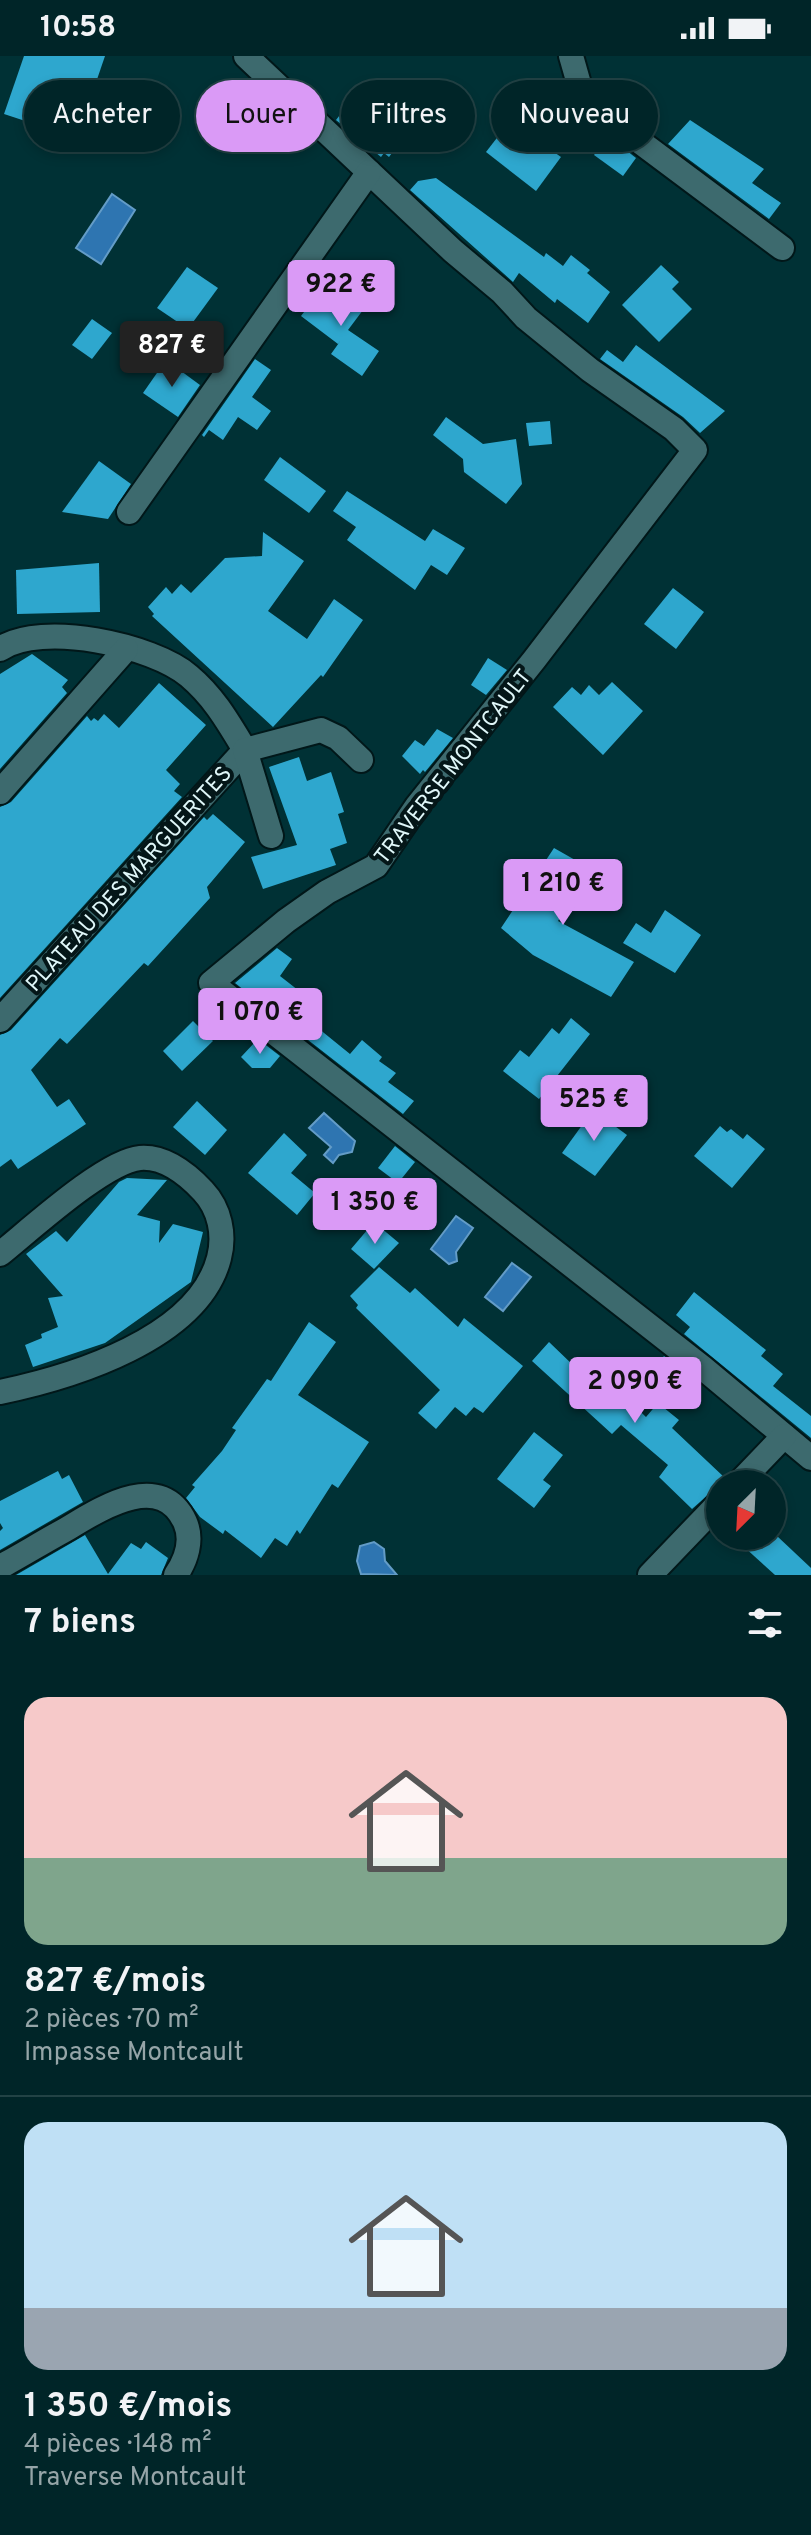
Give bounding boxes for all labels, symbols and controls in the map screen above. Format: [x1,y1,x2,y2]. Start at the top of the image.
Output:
text: 10:58 [40,10,116,47]
chip: Acheter [24,80,180,152]
chip: Louer [196,80,325,152]
chip: Filtres [341,80,475,152]
chip: Nouveau [491,80,658,152]
pin: 922 € [285,260,397,328]
text: 922 € [306,269,376,302]
pin: 827 € [116,321,228,389]
text: 827 € [138,330,206,363]
street label: TRAVERSE MONTCAULT [369,665,538,870]
street label: PLATEAU DES MARGUERITES [21,761,239,998]
pin: 1 210 € [489,859,637,927]
text: 1 210 € [521,868,605,901]
pin: 1 070 € [186,988,334,1056]
text: 1 070 € [216,997,304,1030]
pin: 525 € [538,1075,650,1143]
text: 525 € [559,1084,629,1117]
pin: 1 350 € [301,1178,449,1246]
text: 1 350 € [331,1187,419,1220]
pin: 2 090 € [561,1357,709,1425]
text: 2 090 € [587,1366,683,1399]
north arrow [706,1470,786,1550]
map controls [706,1470,786,1550]
icon: filters [743,1601,787,1645]
text: 7 biens [24,1602,136,1645]
icon: home [334,1749,478,1893]
text: 827 €/mois [24,1961,206,2004]
text: 2 pièces · 70 m² [24,2004,199,2037]
text: Impasse Montcault [24,2037,244,2070]
icon: home [334,2174,478,2318]
text: 1 350 €/mois [24,2386,232,2429]
text: 4 pièces · 148 m² [24,2429,212,2462]
text: Traverse Montcault [24,2462,246,2495]

